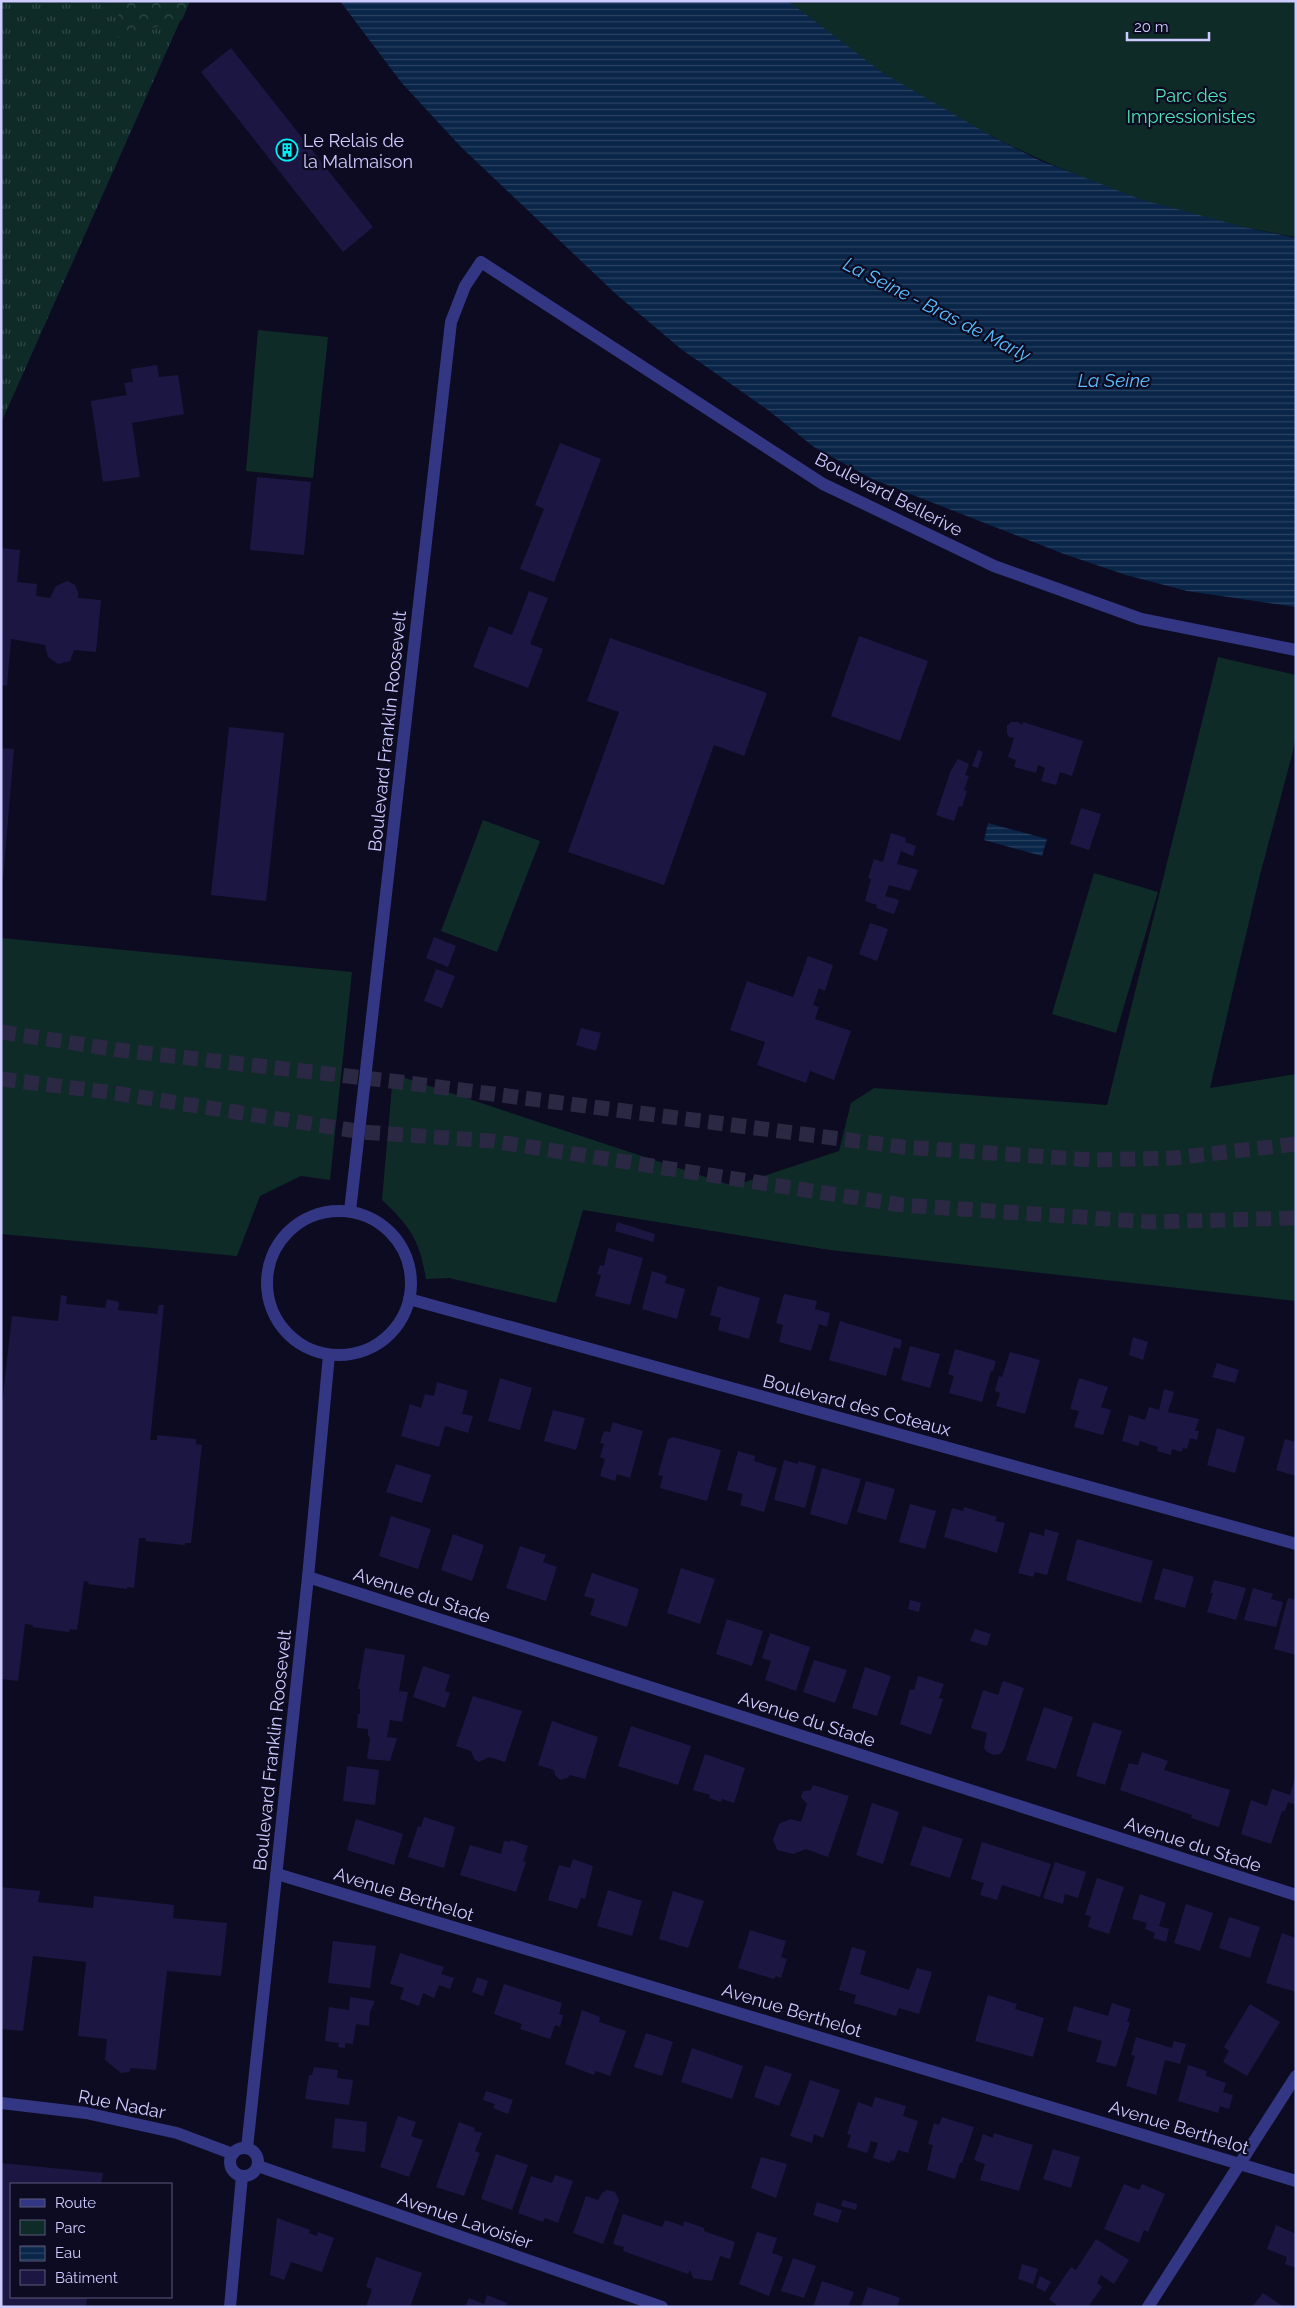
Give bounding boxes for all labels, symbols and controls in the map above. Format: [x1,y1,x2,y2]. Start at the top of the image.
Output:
scale bar [1127,10,1210,42]
text: 20 m [1134,18,1169,36]
park label: Parc des Impressionistes [1127,85,1256,127]
place label: Le Relais de la Malmaison [303,130,413,172]
building icon: Le Relais de la Malmaison [275,138,299,162]
water label: La Seine - Bras de Marly [840,252,1035,366]
water label: La Seine [1078,369,1150,391]
street label: Boulevard Bellerive [812,448,967,540]
street label: Boulevard Franklin Roosevelt [364,609,410,853]
street label: Boulevard des Coteaux [761,1370,953,1440]
street label: Avenue du Stade [351,1563,493,1627]
street label: Boulevard Franklin Roosevelt [249,1628,295,1872]
street label: Avenue du Stade [736,1687,878,1751]
street label: Avenue du Stade [1122,1812,1264,1876]
street label: Avenue Berthelot [331,1863,477,1925]
street label: Avenue Berthelot [719,1979,865,2041]
street label: Rue Nadar [77,2085,168,2123]
street label: Avenue Berthelot [1106,2096,1252,2158]
legend [10,2183,172,2298]
street label: Avenue Lavoisier [395,2187,536,2253]
text: Route [55,2194,96,2212]
text: Parc [55,2219,86,2237]
text: Eau [55,2244,81,2262]
text: Bâtiment [55,2269,118,2287]

